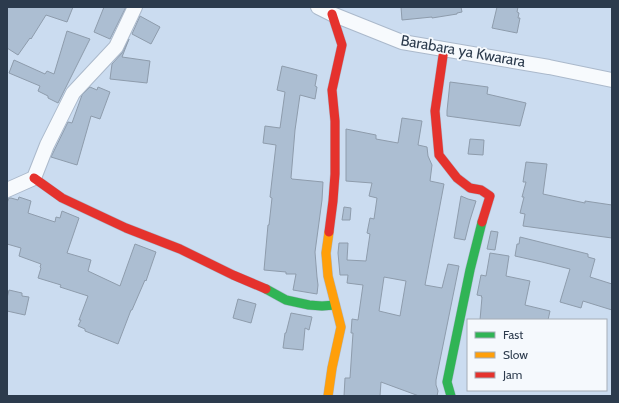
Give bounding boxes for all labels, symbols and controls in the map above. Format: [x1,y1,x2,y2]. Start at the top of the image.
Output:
street label: Barabara ya Kwarara [399,31,528,71]
legend [467,319,607,391]
text: Fast [503,327,523,342]
text: Slow [503,347,528,362]
text: Jam [502,367,522,382]

